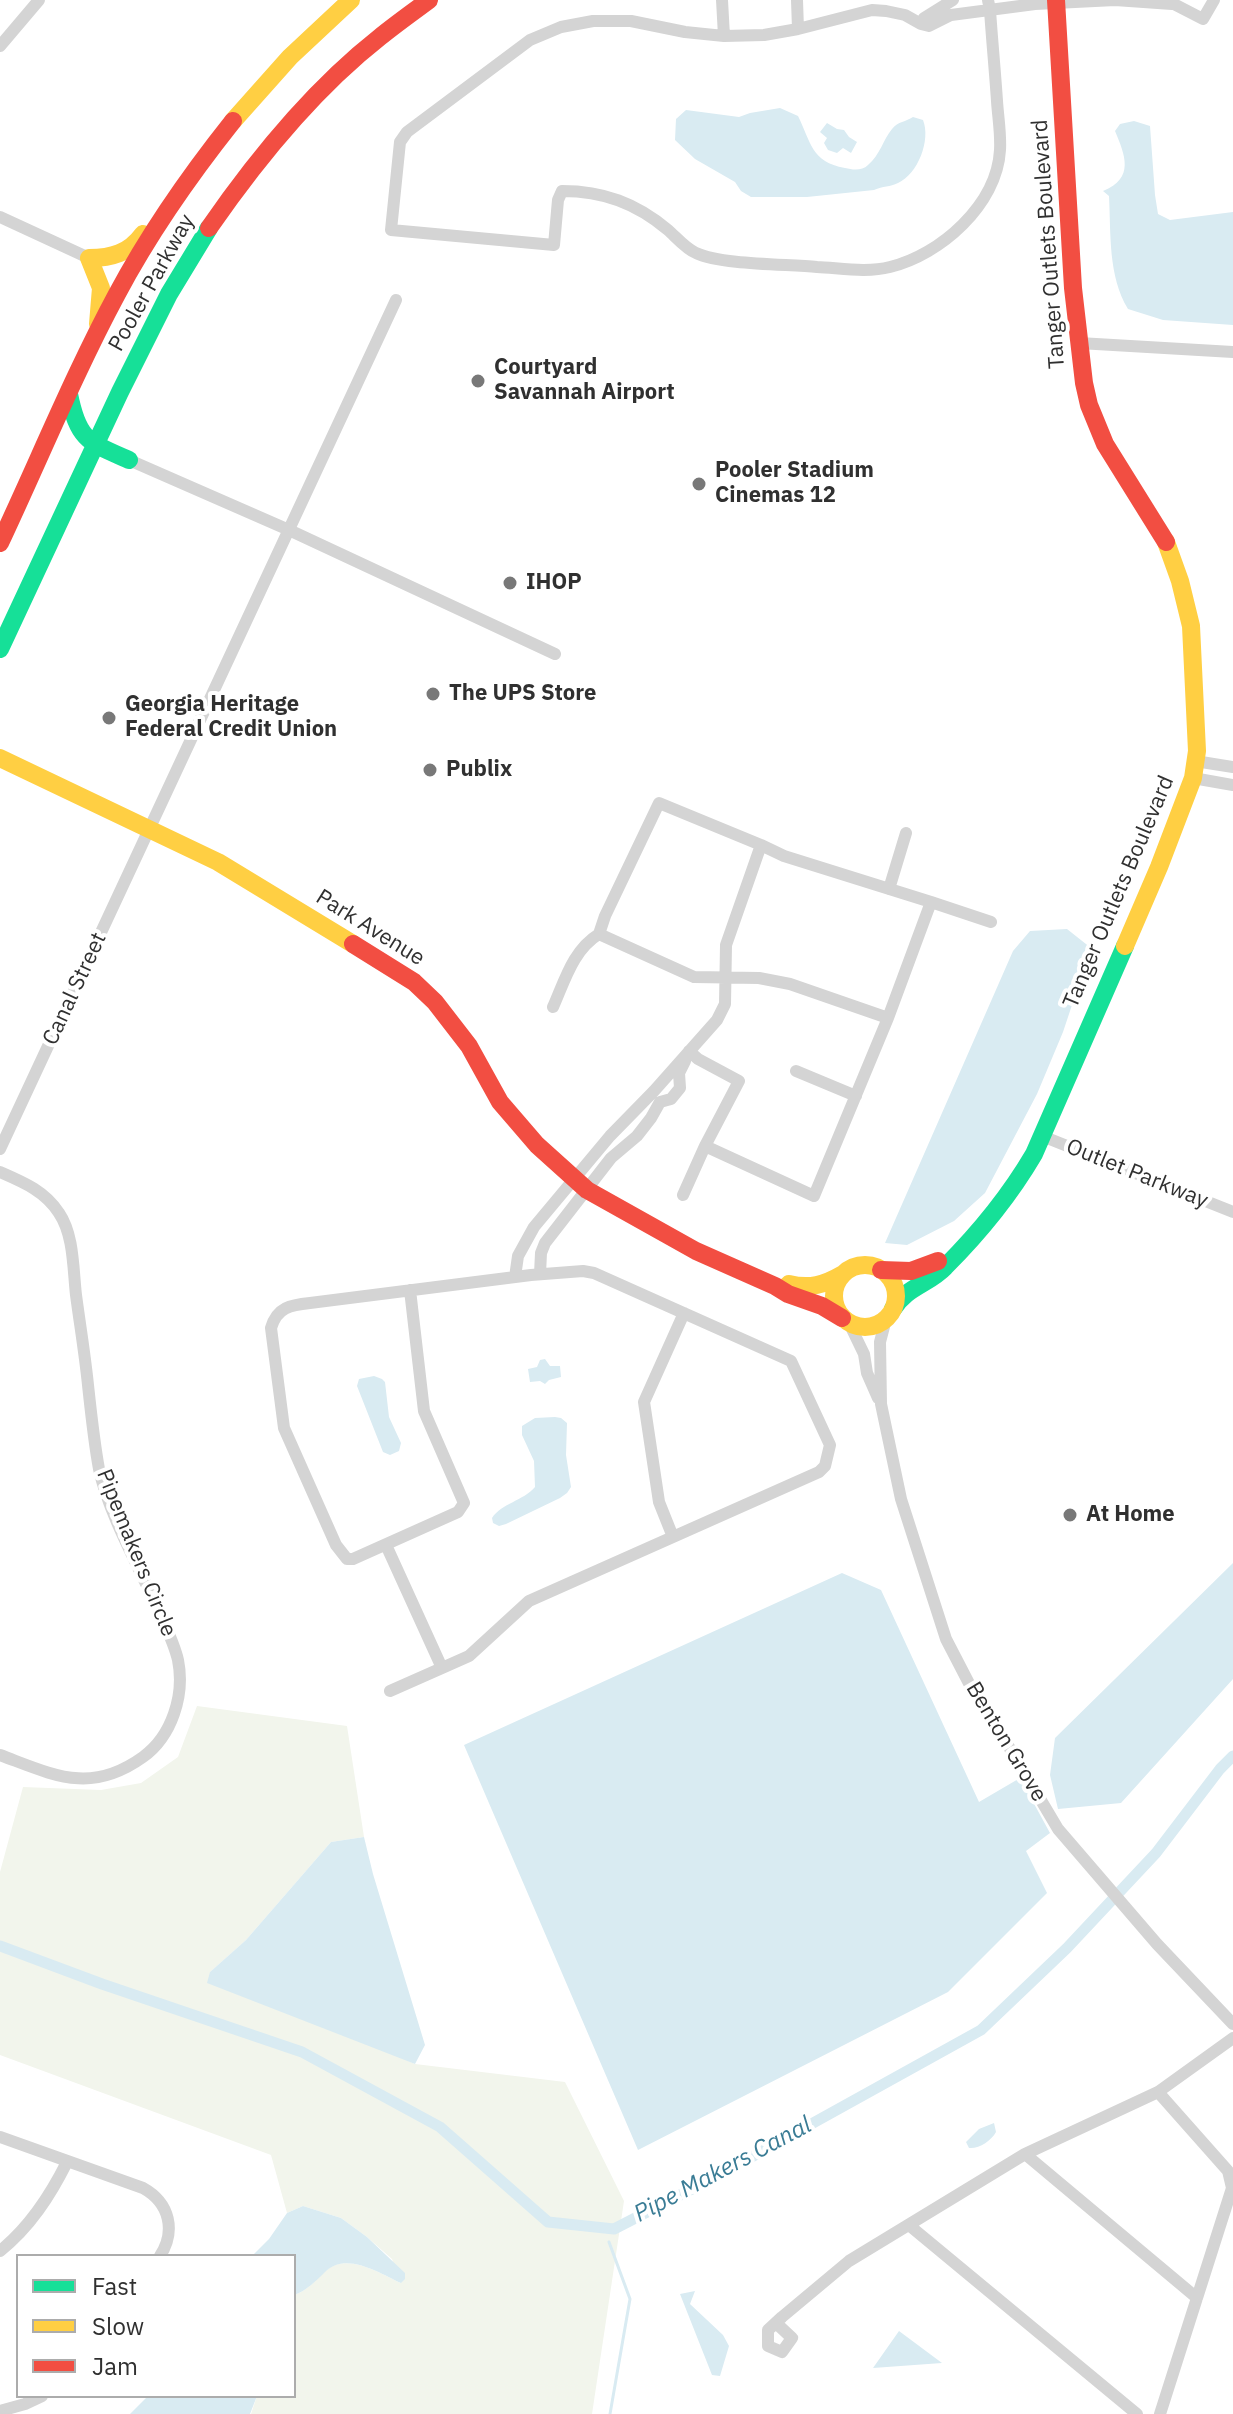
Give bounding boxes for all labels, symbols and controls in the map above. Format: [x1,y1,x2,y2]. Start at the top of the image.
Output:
street label: Tanger Outlets Boulevard [1027,119,1071,369]
street label: Pooler Parkway [103,210,201,356]
place label: Courtyard Savannah Airport [494,355,675,406]
marker: Courtyard Savannah Airport [469,372,487,390]
place label: Pooler Stadium Cinemas 12 [715,458,874,510]
marker: Pooler Stadium Cinemas 12 [690,475,708,493]
place label: IHOP [526,570,582,596]
marker: IHOP [501,574,519,592]
place label: The UPS Store [449,681,596,707]
marker: The UPS Store [424,685,442,703]
place label: Georgia Heritage Federal Credit Union [125,692,337,744]
marker: Georgia Heritage Federal Credit Union [100,709,118,727]
place label: Publix [446,757,512,783]
marker: Publix [421,761,439,779]
street label: Tanger Outlets Boulevard [1058,772,1180,1012]
street label: Park Avenue [311,884,429,972]
street label: Canal Street [37,929,113,1049]
street label: Outlet Parkway [1062,1134,1212,1214]
street label: Pipemakers Circle [90,1465,182,1641]
place label: At Home [1086,1502,1175,1528]
marker: At Home [1061,1506,1079,1524]
street label: Benton Grove [960,1677,1052,1807]
water label: Pipe Makers Canal [629,2111,817,2229]
legend [16,2254,296,2398]
text: Fast [92,2270,137,2302]
text: Slow [92,2310,144,2342]
text: Jam [92,2350,138,2382]

